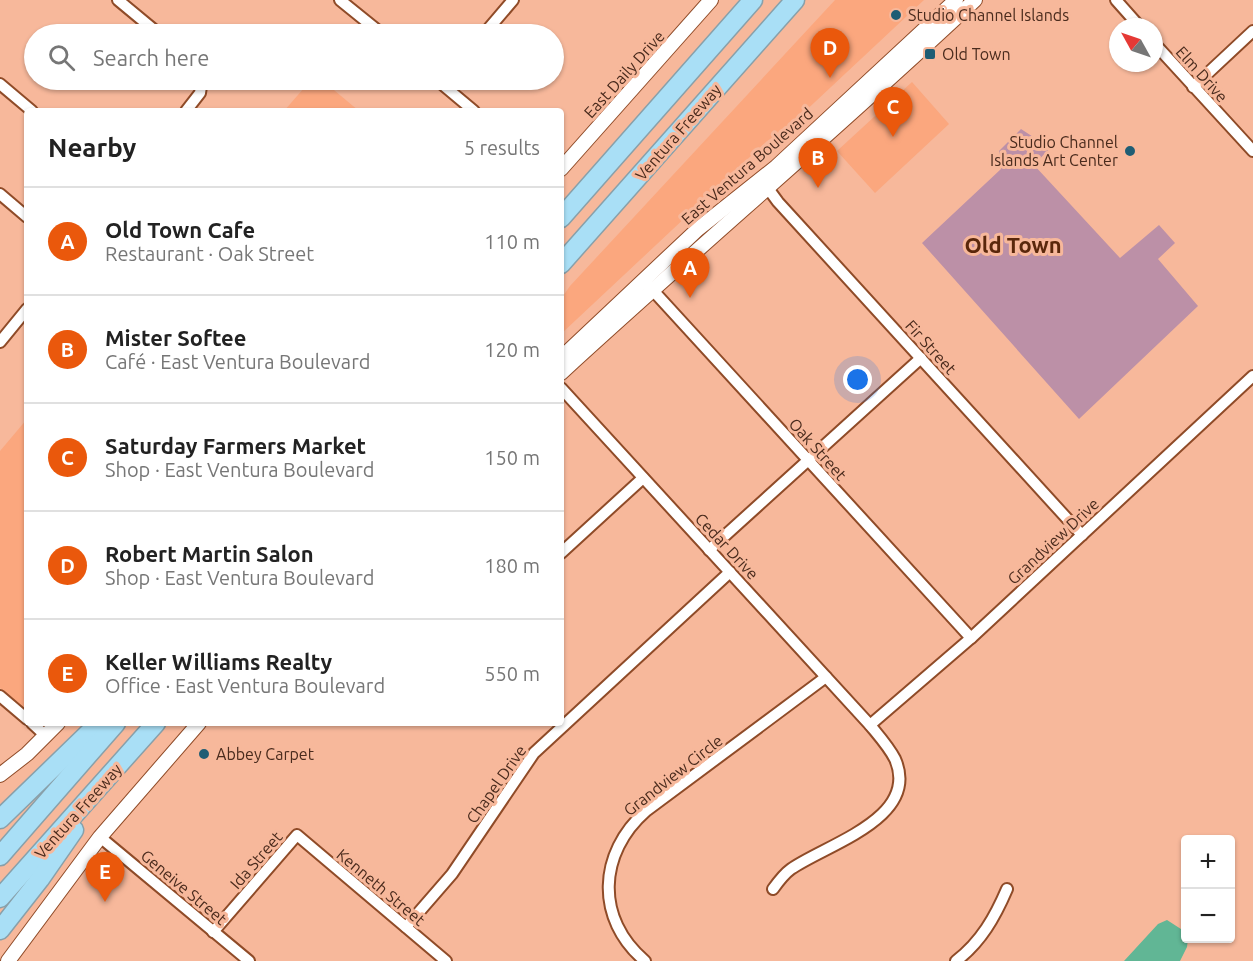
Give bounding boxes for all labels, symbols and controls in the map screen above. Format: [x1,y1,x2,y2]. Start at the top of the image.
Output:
place label: Studio Channel Islands [908,6,1069,24]
marker: Studio Channel Islands [889,8,903,22]
north arrow [1109,18,1163,72]
search box [24,24,564,90]
street label: East Daily Drive [580,27,668,121]
pin: D [810,28,850,78]
icon: search [45,41,78,74]
street label: Elm Drive [1172,43,1232,105]
text: Search here [93,45,209,70]
place label: Old Town [942,45,1011,63]
marker: Old Town [923,47,937,61]
street label: Ventura Freeway [631,80,725,184]
pin: C [874,88,912,137]
street label: East Ventura Boulevard [677,104,817,228]
text: Nearby [48,133,136,162]
place label: Studio Channel Islands Art Center [990,133,1118,169]
text: 5 results [464,136,540,159]
pin: B [798,138,838,188]
marker: Studio Channel Islands Art Center [1123,144,1137,158]
text: Old Town Cafe [105,217,255,242]
text: A [60,230,75,253]
text: 110 m [484,230,540,253]
district label: Old Town [964,232,1062,257]
text: Restaurant · Oak Street [105,242,314,265]
pin: A [670,248,710,298]
street label: Fir Street [902,316,960,378]
text: Mister Softee [105,325,246,350]
text: B [61,338,74,361]
text: 120 m [484,338,540,361]
text: Café · East Ventura Boulevard [105,350,370,373]
your location [843,365,872,394]
street label: Oak Street [786,414,851,484]
text: Saturday Farmers Market [105,433,366,458]
text: C [61,446,74,469]
text: 150 m [484,446,540,469]
text: Shop · East Ventura Boulevard [105,458,375,481]
street label: Grandview Drive [1004,494,1102,588]
street label: Cedar Drive [692,509,762,583]
text: Robert Martin Salon [105,541,314,566]
text: D [60,554,75,577]
text: 180 m [484,554,540,577]
text: Shop · East Ventura Boulevard [105,566,375,589]
text: Keller Williams Realty [105,649,332,674]
text: E [62,662,73,685]
text: 550 m [484,662,540,685]
text: Office · East Ventura Boulevard [105,674,385,697]
street label: Grandview Circle [620,731,726,819]
street label: Chapel Drive [463,742,529,826]
place label: Abbey Carpet [216,745,315,763]
marker: Abbey Carpet [197,747,211,761]
street label: Ventura Freeway [31,760,125,862]
street label: Ida Street [226,827,286,892]
map controls [1181,835,1235,943]
button: + [1181,835,1235,889]
street label: Kenneth Street [333,845,429,929]
street label: Geneive Street [138,846,231,928]
pin: E [86,852,124,902]
button: − [1181,889,1235,943]

